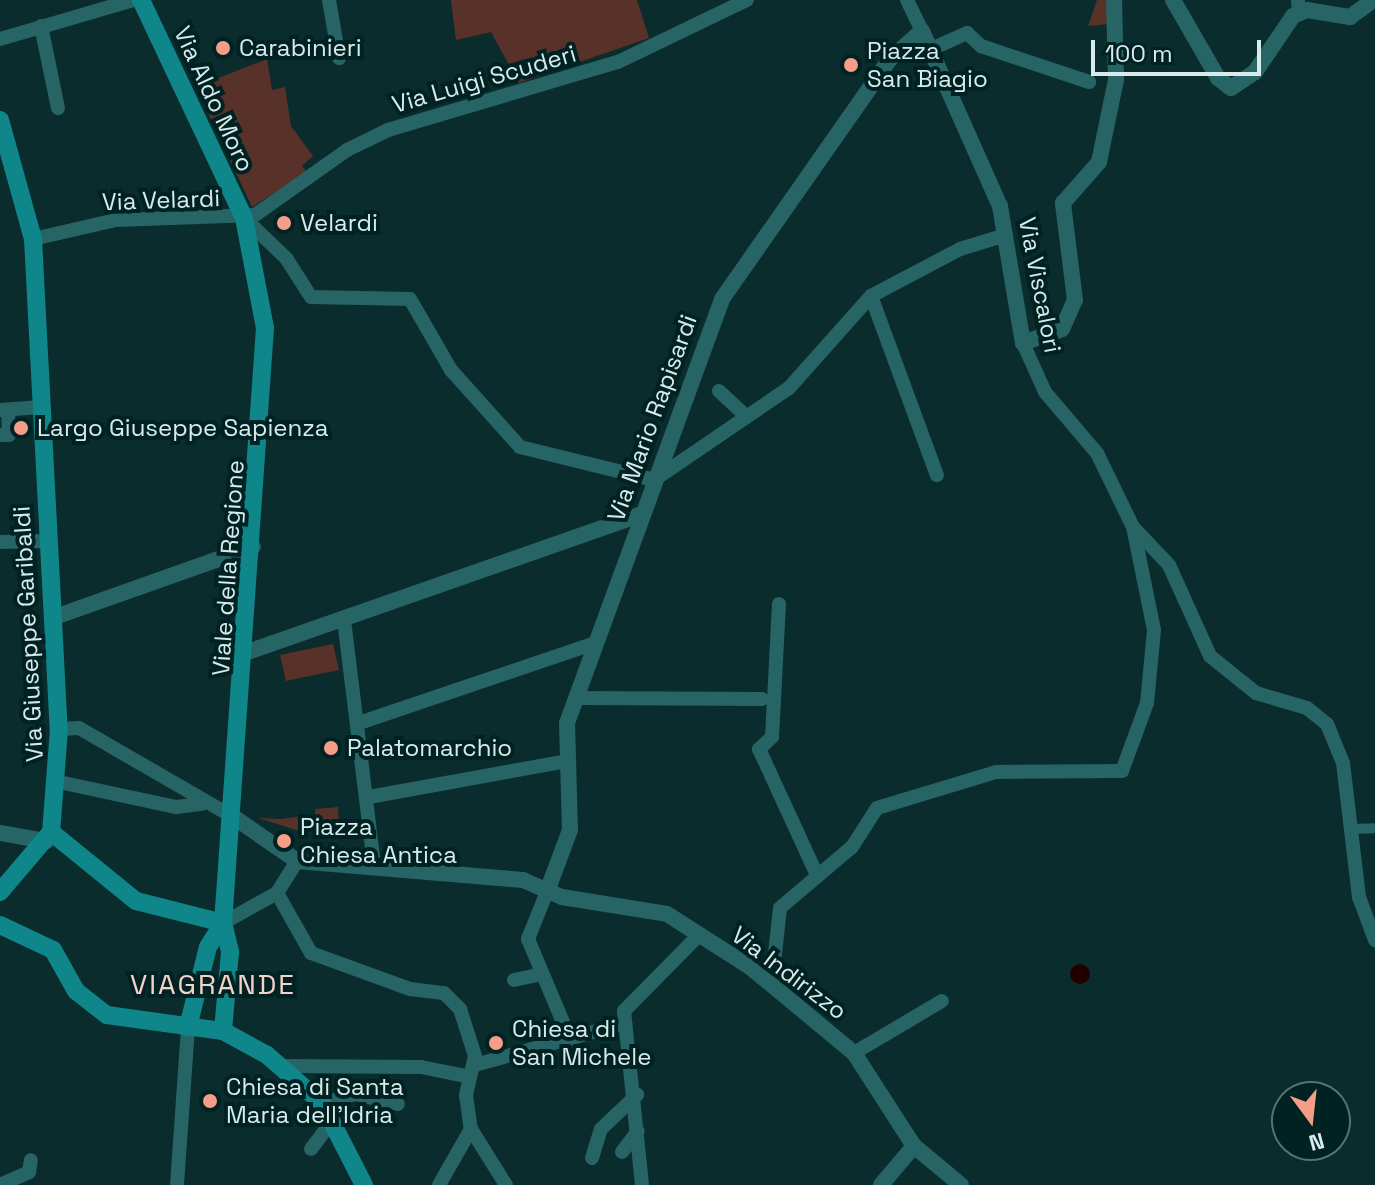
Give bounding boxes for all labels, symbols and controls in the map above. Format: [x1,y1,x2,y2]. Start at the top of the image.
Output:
street label: Via Aldo Moro [168,22,260,176]
scale bar [1095,24,1265,74]
place label: Carabinieri [239,34,362,62]
place label: Piazza San Biagio [867,37,988,93]
text: 100 m [1105,38,1173,69]
marker: Carabinieri [214,39,232,57]
street label: Via Luigi Scuderi [389,39,579,119]
marker: Piazza San Biagio [842,56,860,74]
street label: Via Velardi [101,184,221,216]
place label: Velardi [300,209,378,237]
marker: Velardi [275,214,293,232]
street label: Via Viscalori [1013,215,1067,355]
street label: Via Mario Rapisardi [601,311,703,525]
place label: Largo Giuseppe Sapienza [37,414,328,442]
marker: Largo Giuseppe Sapienza [12,419,30,437]
street label: Viale della Regione [206,459,250,677]
street label: Via Giuseppe Garibaldi [7,505,49,763]
place label: Palatomarchio [347,734,512,762]
marker: Palatomarchio [322,739,340,757]
place label: Piazza Chiesa Antica [300,813,457,869]
marker: Piazza Chiesa Antica [275,832,293,850]
street label: Via Indirizzo [726,920,852,1026]
district label: VIAGRANDE [130,967,296,1001]
place label: Chiesa di San Michele [512,1015,651,1071]
marker: Chiesa di San Michele [487,1034,505,1052]
place label: Chiesa di Santa Maria dell'Idria [226,1073,404,1129]
north arrow [1271,1081,1351,1161]
marker: Chiesa di Santa Maria dell'Idria [201,1092,219,1110]
text: N [1306,1127,1327,1158]

